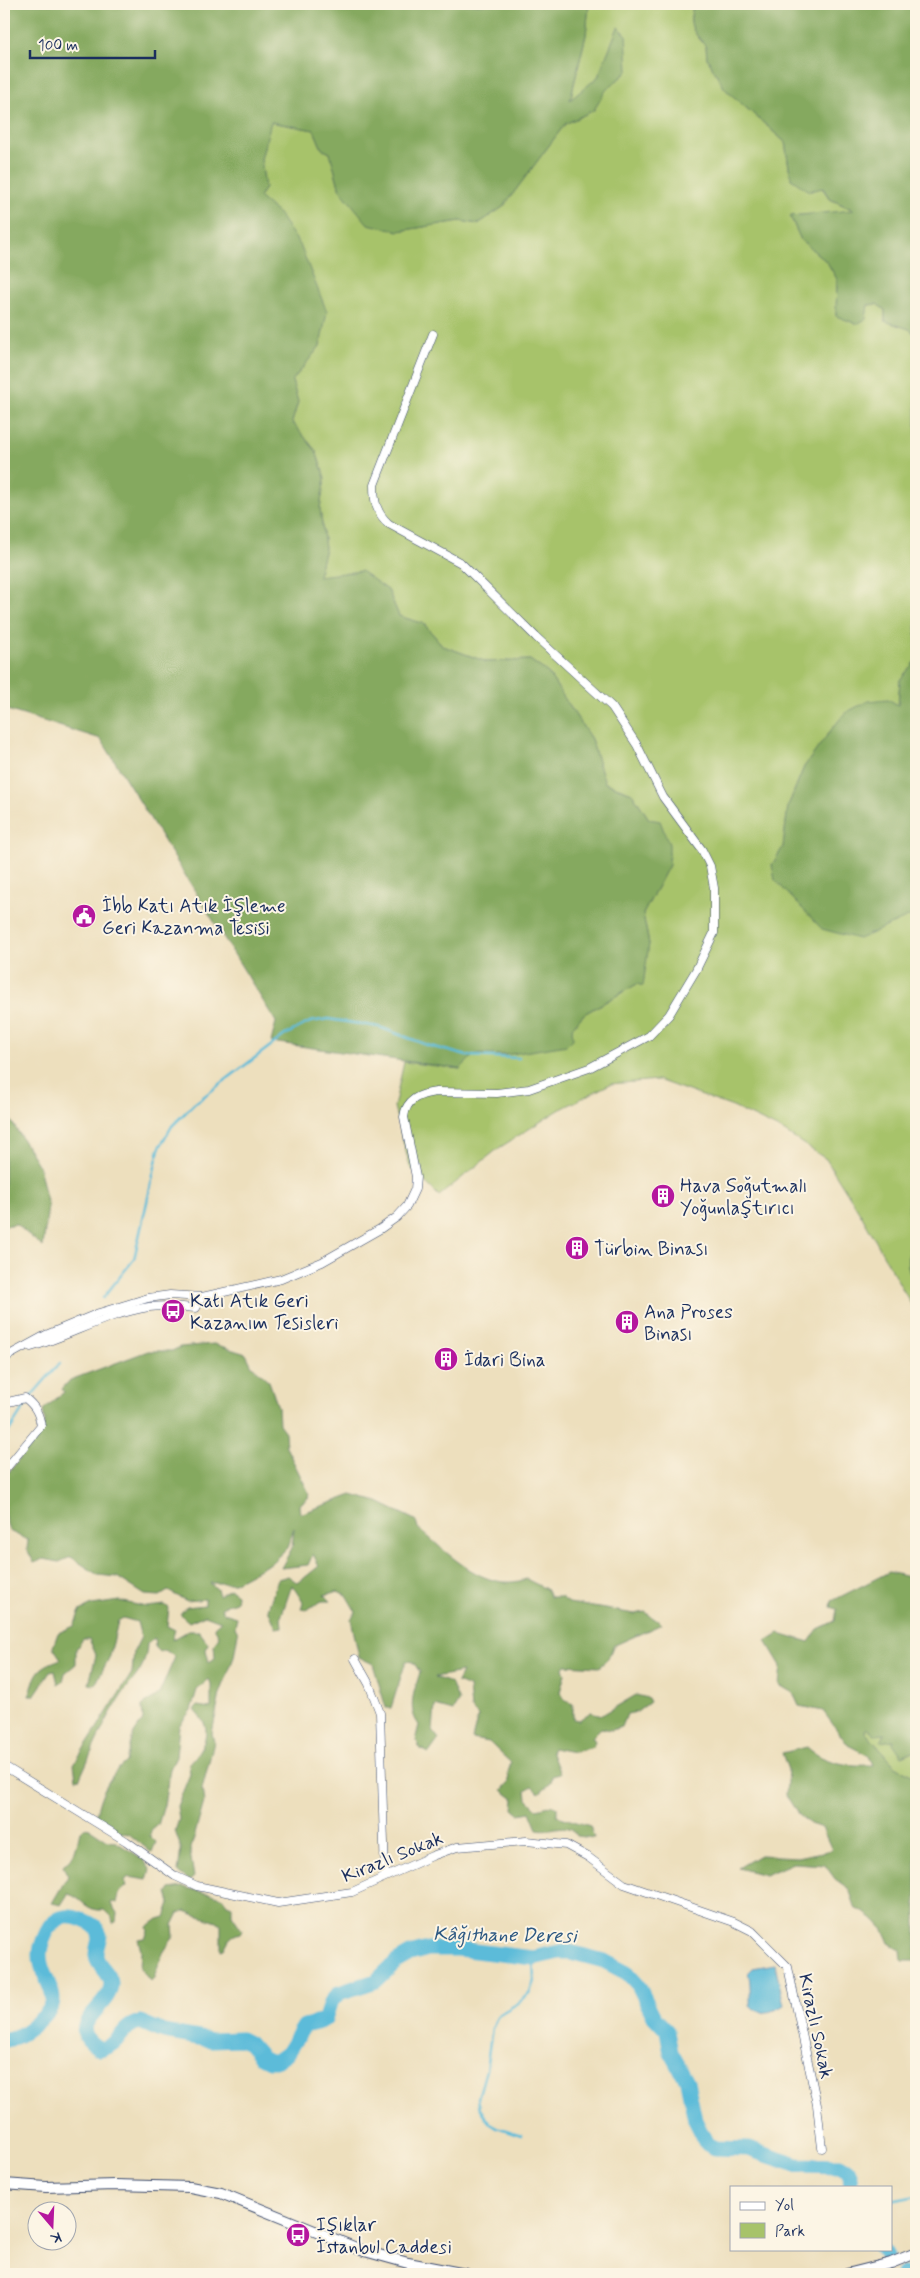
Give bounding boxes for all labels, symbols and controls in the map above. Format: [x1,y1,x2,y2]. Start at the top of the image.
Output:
scale bar [30,28,155,60]
text: 100 m [38,36,78,56]
place label: İbb Katı Atık İşleme Geri Kazanma Tesisi [102,894,286,941]
public building icon: İbb Katı Atık İşleme Geri Kazanma Tesisi [71,903,97,929]
place label: Hava Soğutmalı Yoğunlaştırıcı [680,1174,808,1222]
building icon: Hava Soğutmalı Yoğunlaştırıcı [650,1183,676,1209]
building icon: Türbin Binası [564,1235,590,1261]
place label: Türbin Binası [594,1237,708,1262]
place label: Katı Atık Geri Kazanım Tesisleri [190,1289,339,1336]
bus stop icon: Katı Atık Geri Kazanım Tesisleri [160,1298,186,1324]
place label: Ana Proses Binası [644,1300,733,1347]
building icon: Ana Proses Binası [614,1309,640,1335]
building icon: İdari Bina [433,1346,459,1372]
place label: İdari Bina [464,1348,546,1373]
street label: Kirazlı Sokak [338,1826,447,1889]
water label: Kâğıthane Deresi [433,1921,578,1950]
street label: Kirazlı Sokak [792,1971,839,2081]
legend [730,2186,892,2250]
text: Yol [775,2196,794,2216]
north arrow [28,2200,78,2250]
place label: Işıklar İstanbul Caddesi [316,2213,452,2260]
bus stop icon: Işıklar İstanbul Caddesi [285,2222,311,2248]
text: Park [775,2222,805,2242]
text: K [47,2227,64,2248]

